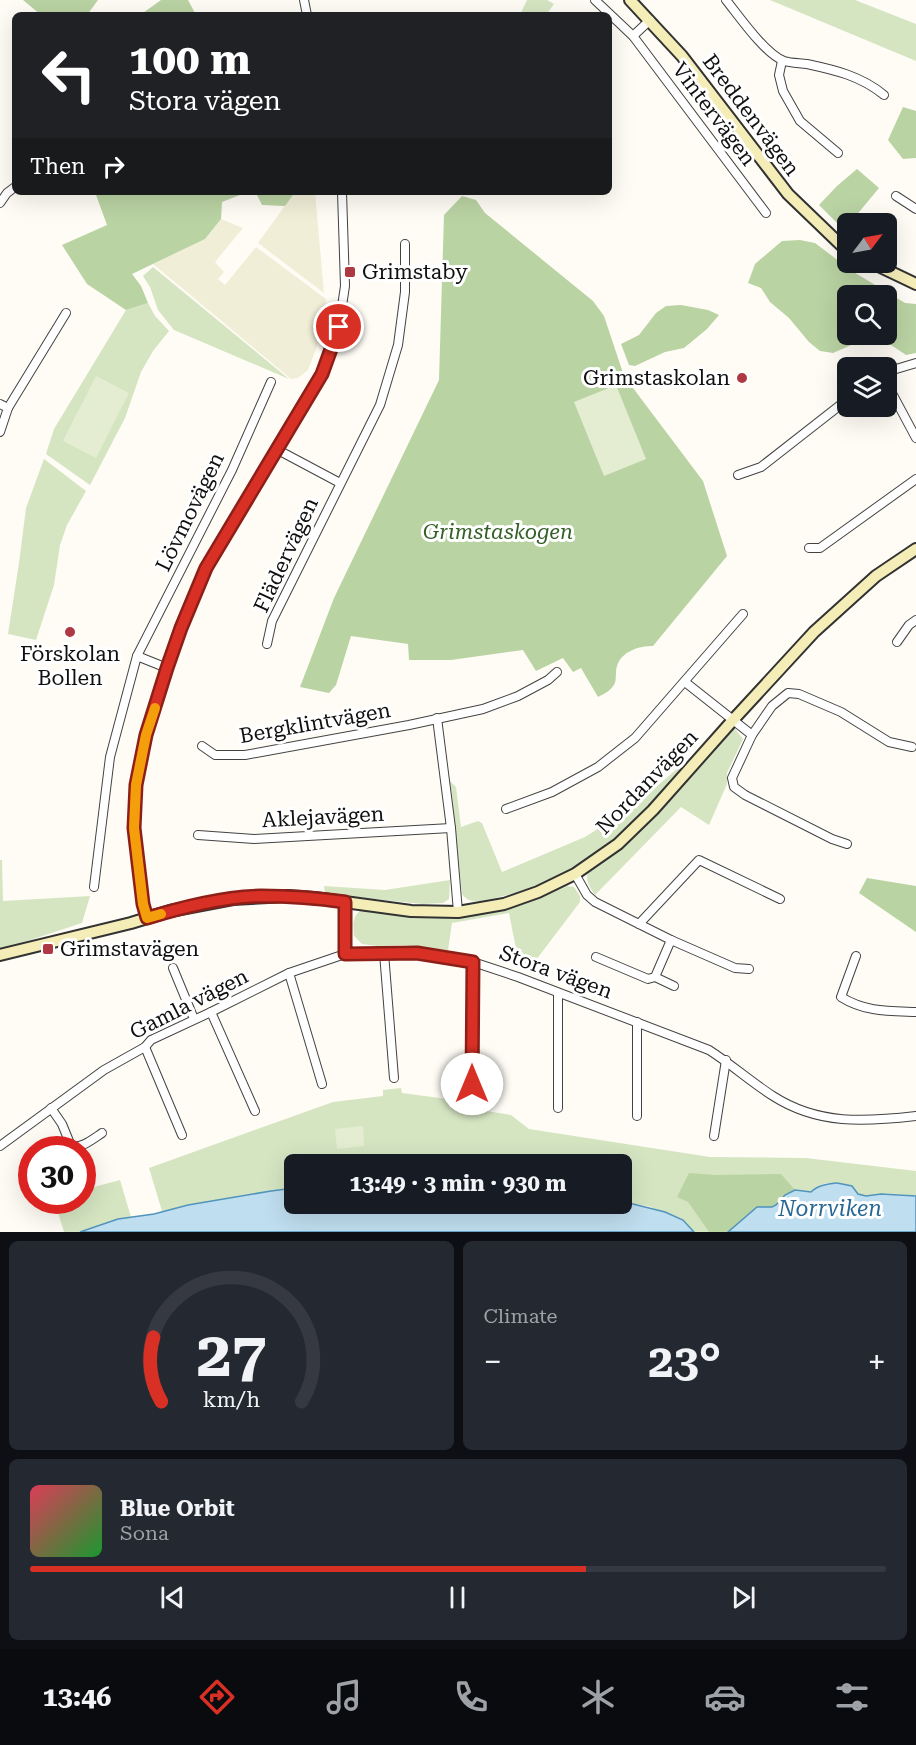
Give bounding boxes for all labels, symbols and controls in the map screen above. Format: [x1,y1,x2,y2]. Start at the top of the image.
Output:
text: 100 m [129,35,251,84]
icon: left [30,36,108,114]
street label: Breddenvägen [698,50,805,181]
street label: Vintervägen [667,58,761,171]
text: Stora vägen [129,85,281,117]
icon: right [97,150,130,183]
text: Then [30,154,85,179]
north arrow [837,213,897,273]
map controls [837,213,897,417]
place label: Grimstaby [362,260,468,284]
marker: Grimstaby [343,265,357,279]
button: search [837,285,897,345]
pin [313,301,364,352]
icon: arrive [322,310,355,343]
button: layers [837,357,897,417]
place label: Grimstaskolan [583,366,730,390]
marker: Grimstaskolan [735,371,749,385]
street label: Lövmovägen [151,448,229,575]
street label: Flädervägen [249,493,323,616]
park label: Grimstaskogen [423,520,573,544]
marker: Förskolan Bollen [63,625,77,639]
place label: Förskolan Bollen [20,642,121,690]
street label: Bergklintvägen [238,698,393,748]
street label: Nordanvägen [591,725,703,839]
street label: Aklejavägen [261,802,385,832]
place label: Grimstavägen [60,937,200,961]
street label: Stora vägen [496,941,616,1004]
marker: Grimstavägen [41,942,55,956]
street label: Gamla vägen [126,964,253,1044]
position arrow [440,1052,504,1116]
speed limit sign: 30 [18,1136,96,1214]
text: 13:49 · 3 min · 930 m [349,1171,567,1196]
water label: Norrviken [777,1196,882,1221]
text: Climate [484,1304,558,1328]
text: 27 [196,1318,266,1391]
text: 23° [648,1335,721,1388]
text: − [484,1342,502,1381]
text: + [868,1342,886,1381]
text: km/h [203,1388,260,1413]
text: Blue Orbit [120,1496,235,1521]
text: Sona [120,1521,169,1545]
icon: previous [156,1581,189,1614]
icon: pause [441,1581,474,1614]
icon: next [727,1581,760,1614]
icon: directions [196,1676,238,1718]
icon: music [323,1676,365,1718]
icon: phone [450,1676,492,1718]
icon: climate [577,1676,619,1718]
icon: car [704,1676,746,1718]
icon: filters [831,1676,873,1718]
text: 13:46 [43,1681,111,1713]

